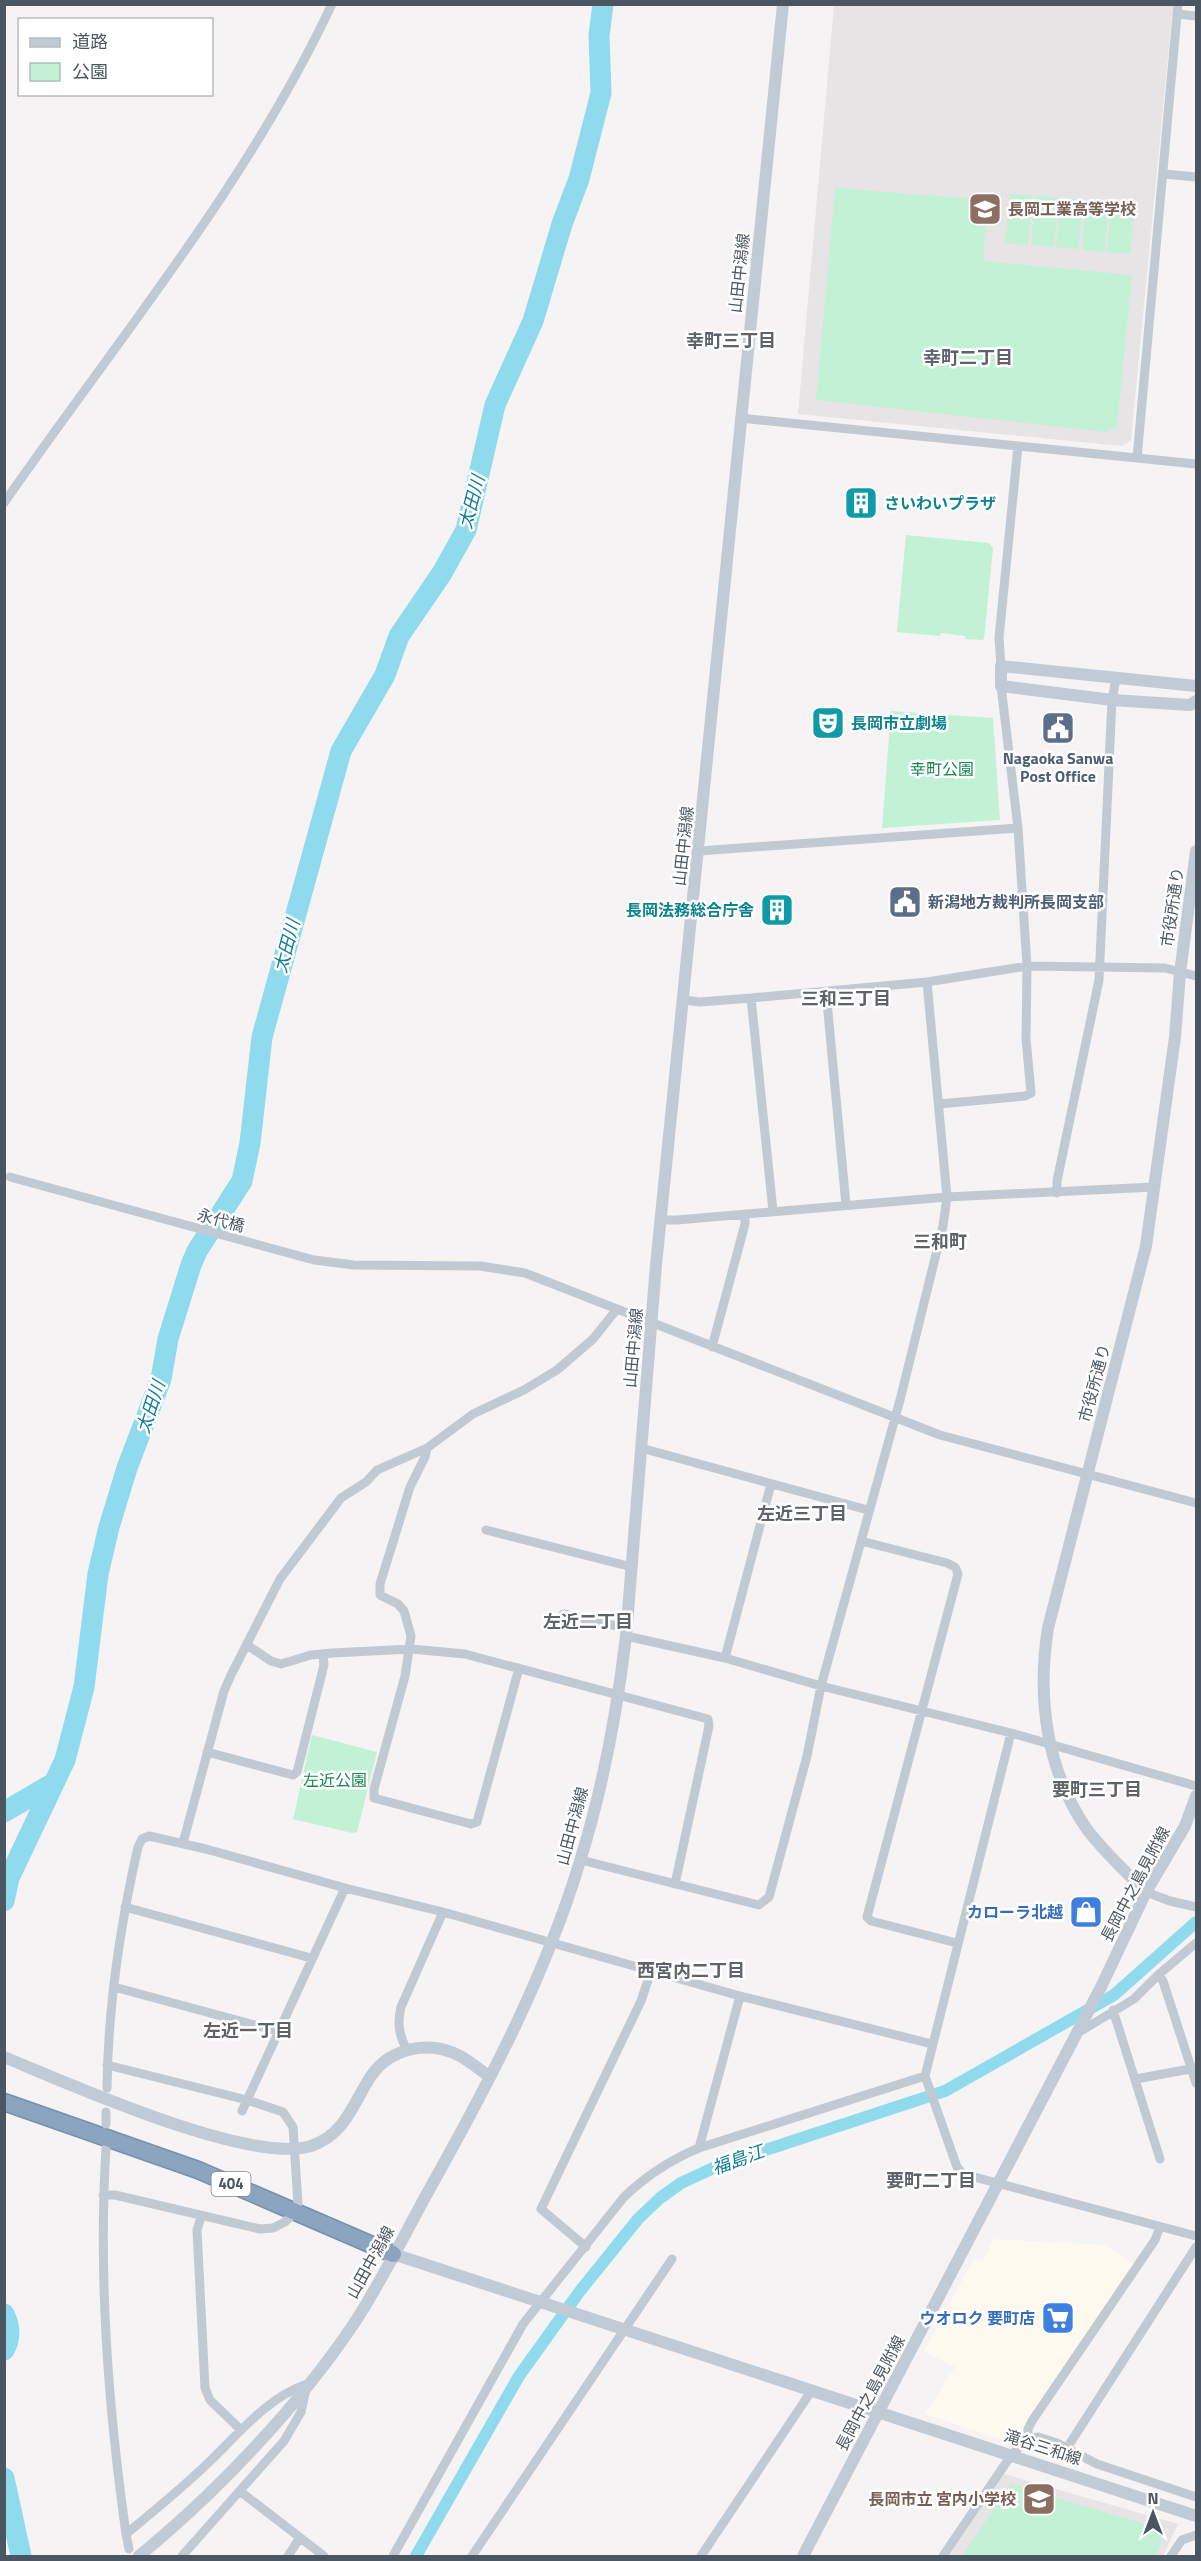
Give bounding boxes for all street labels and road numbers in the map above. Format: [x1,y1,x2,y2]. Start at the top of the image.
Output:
street label: 山田中潟線 [723,232,755,314]
street label: 山田中潟線 [667,805,699,887]
street label: 市役所通り [1155,866,1189,948]
street label: 永代橋 [195,1202,247,1238]
street label: 山田中潟線 [618,1307,648,1389]
street label: 市役所通り [1072,1341,1116,1425]
street label: 山田中潟線 [550,1784,594,1868]
street label: 長岡中之島見附線 [1094,1822,1176,1946]
road number: 404 [212,2172,250,2196]
street label: 山田中潟線 [340,2221,400,2303]
street label: 長岡中之島見附線 [829,2331,911,2455]
street label: 滝谷三和線 [1001,2423,1085,2471]

